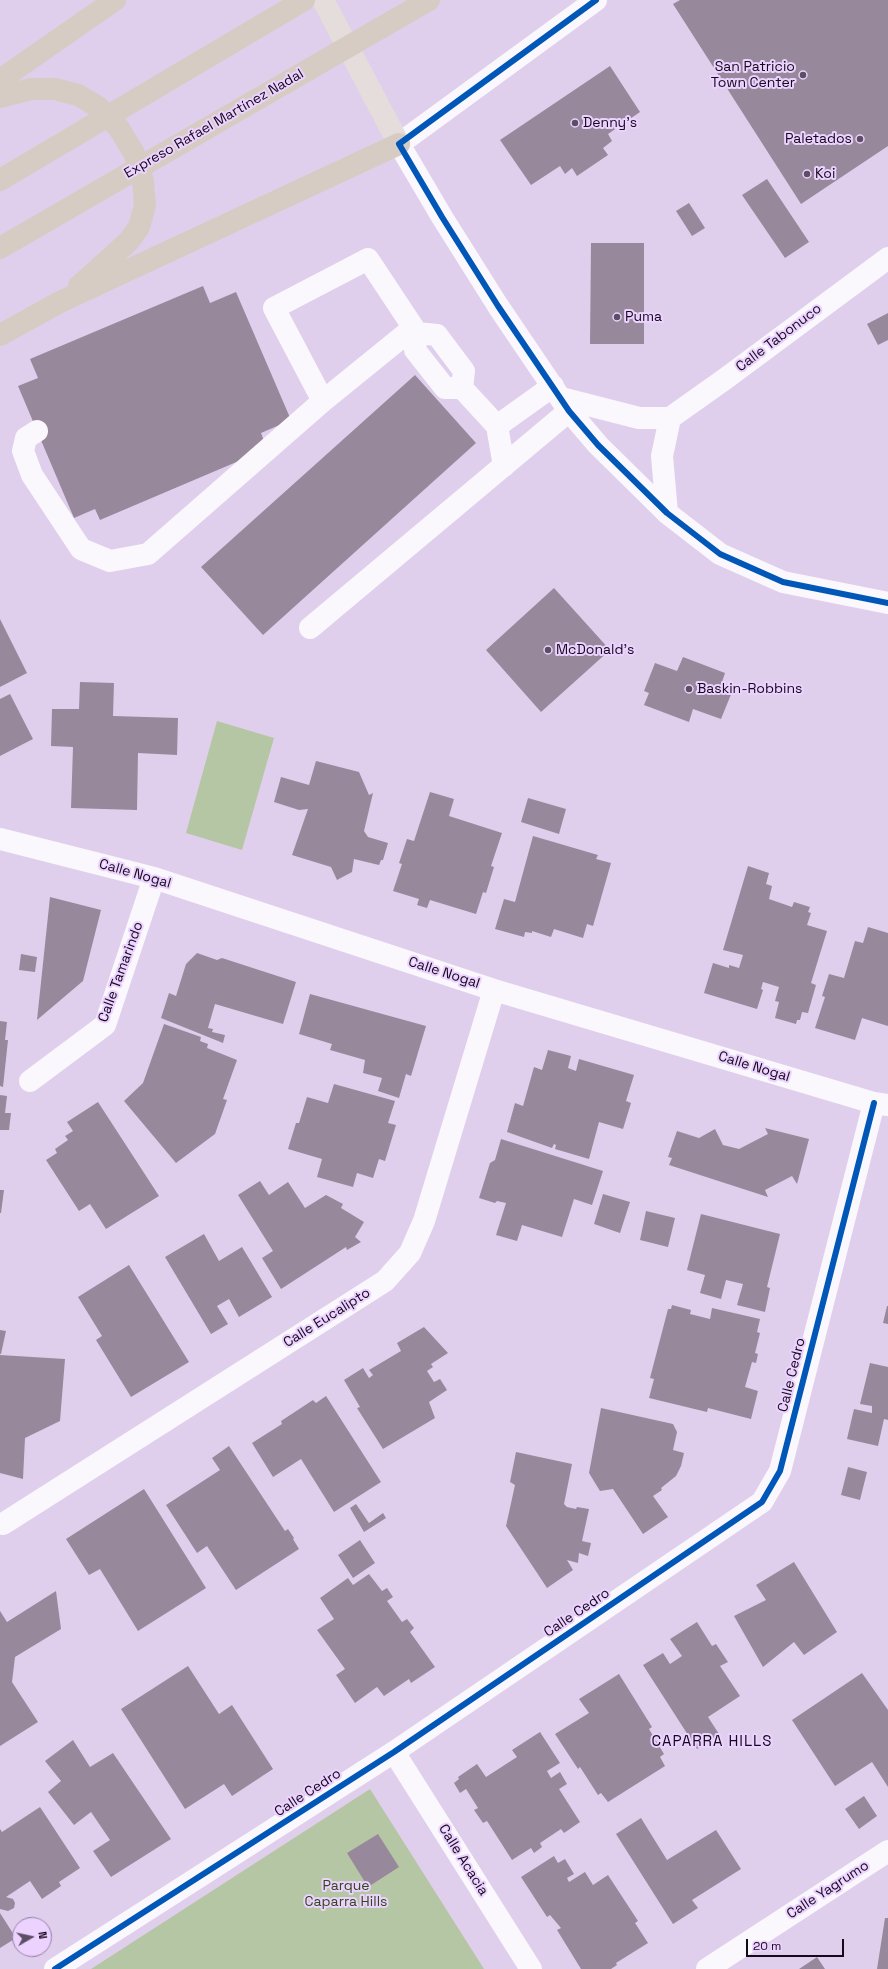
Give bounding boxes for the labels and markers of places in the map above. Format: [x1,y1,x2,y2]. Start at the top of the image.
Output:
place label: San Patricio Town Center [711,59,795,92]
marker: San Patricio Town Center [798,70,808,80]
place label: Denny's [583,115,637,131]
marker: Denny's [570,118,580,128]
place label: Paletados [785,131,852,147]
marker: Paletados [855,134,865,144]
place label: Koi [815,166,835,182]
marker: Koi [802,169,812,179]
place label: Puma [625,309,662,325]
marker: Puma [612,312,622,322]
place label: McDonald's [556,642,634,658]
marker: McDonald's [543,645,553,655]
place label: Baskin-Robbins [697,681,802,697]
marker: Baskin-Robbins [684,684,694,694]

